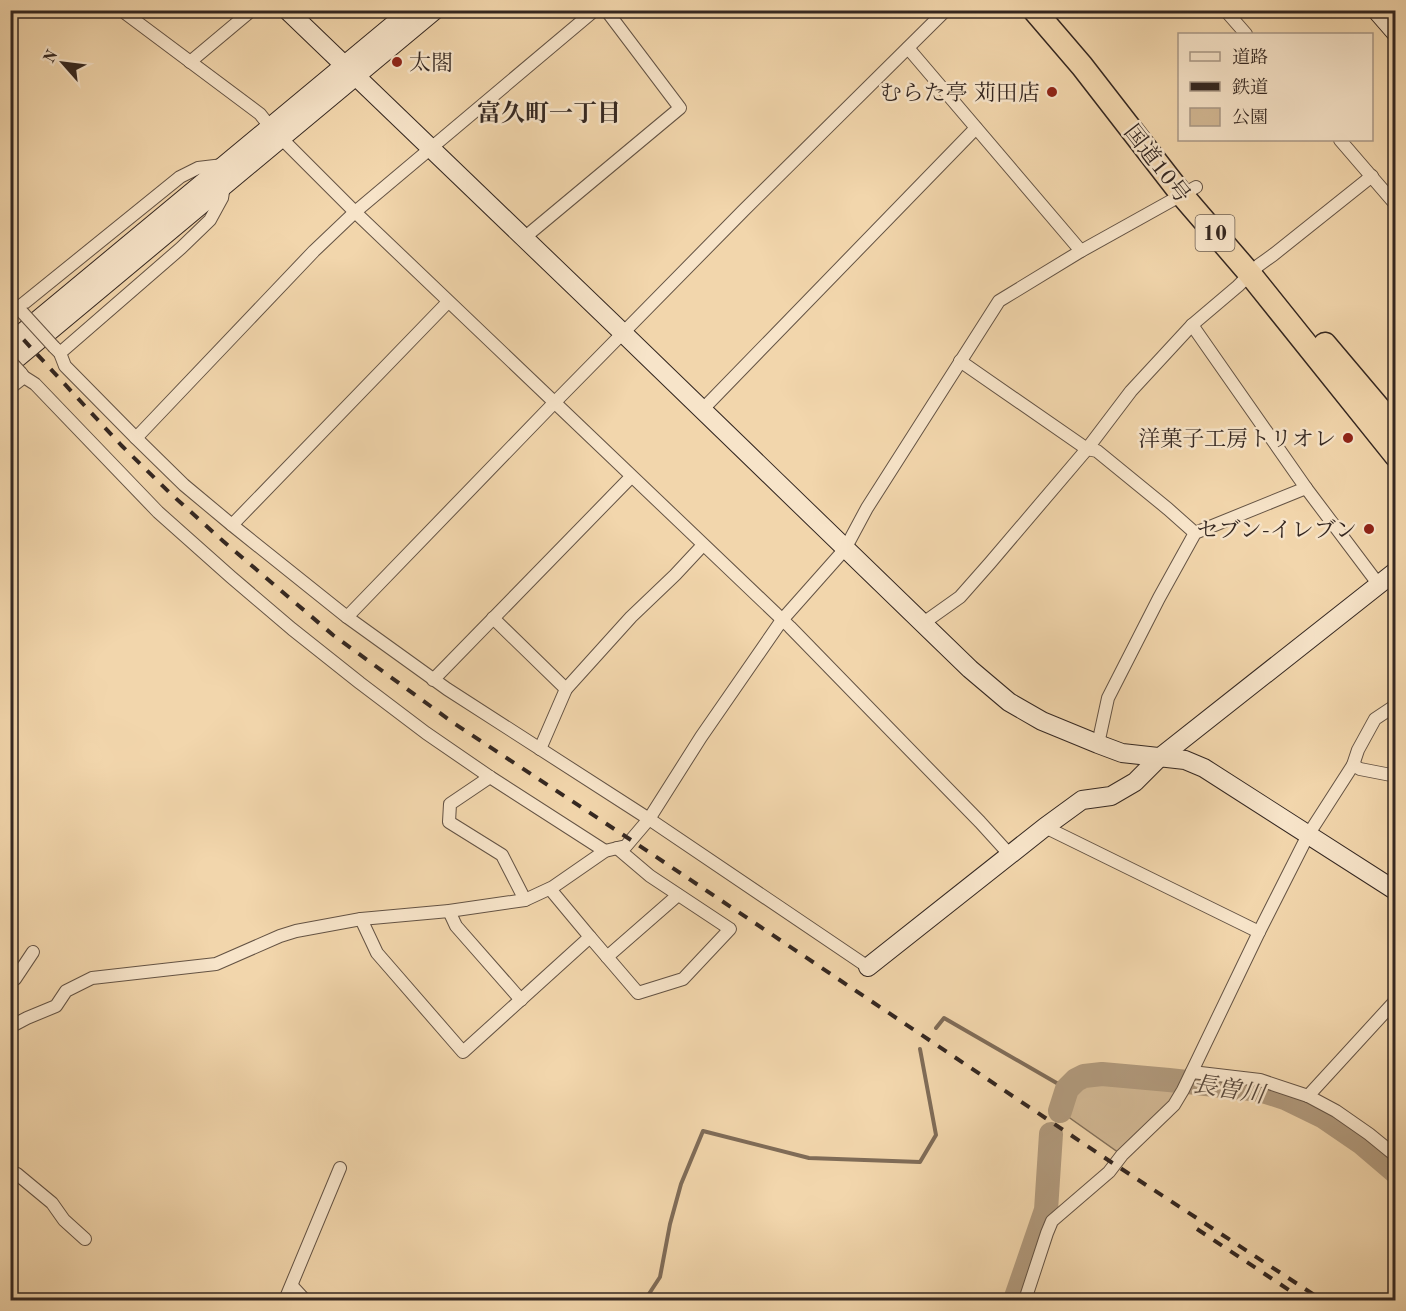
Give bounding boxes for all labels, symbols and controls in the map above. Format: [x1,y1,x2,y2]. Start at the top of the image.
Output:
north arrow [33,33,93,93]
legend [1178,33,1373,141]
text: N [42,47,62,66]
text: 道路 [1232,47,1268,67]
place label: 太閤 [409,51,453,75]
marker: 太閤 [390,55,404,69]
text: 鉄道 [1232,77,1268,97]
place label: むらた亭 苅田店 [880,81,1040,105]
marker: むらた亭 苅田店 [1045,85,1059,99]
district label: 富久町一丁目 [477,100,621,127]
text: 公園 [1232,108,1268,127]
street label: 国道10号 [1120,120,1195,207]
road number: 10 [1196,215,1234,251]
place label: 洋菓子工房トリオレ [1138,427,1336,451]
marker: 洋菓子工房トリオレ [1341,431,1355,445]
place label: セブン-イレブン [1197,519,1357,542]
marker: セブン-イレブン [1362,522,1376,536]
water label: 長曽川 [1191,1071,1270,1109]

